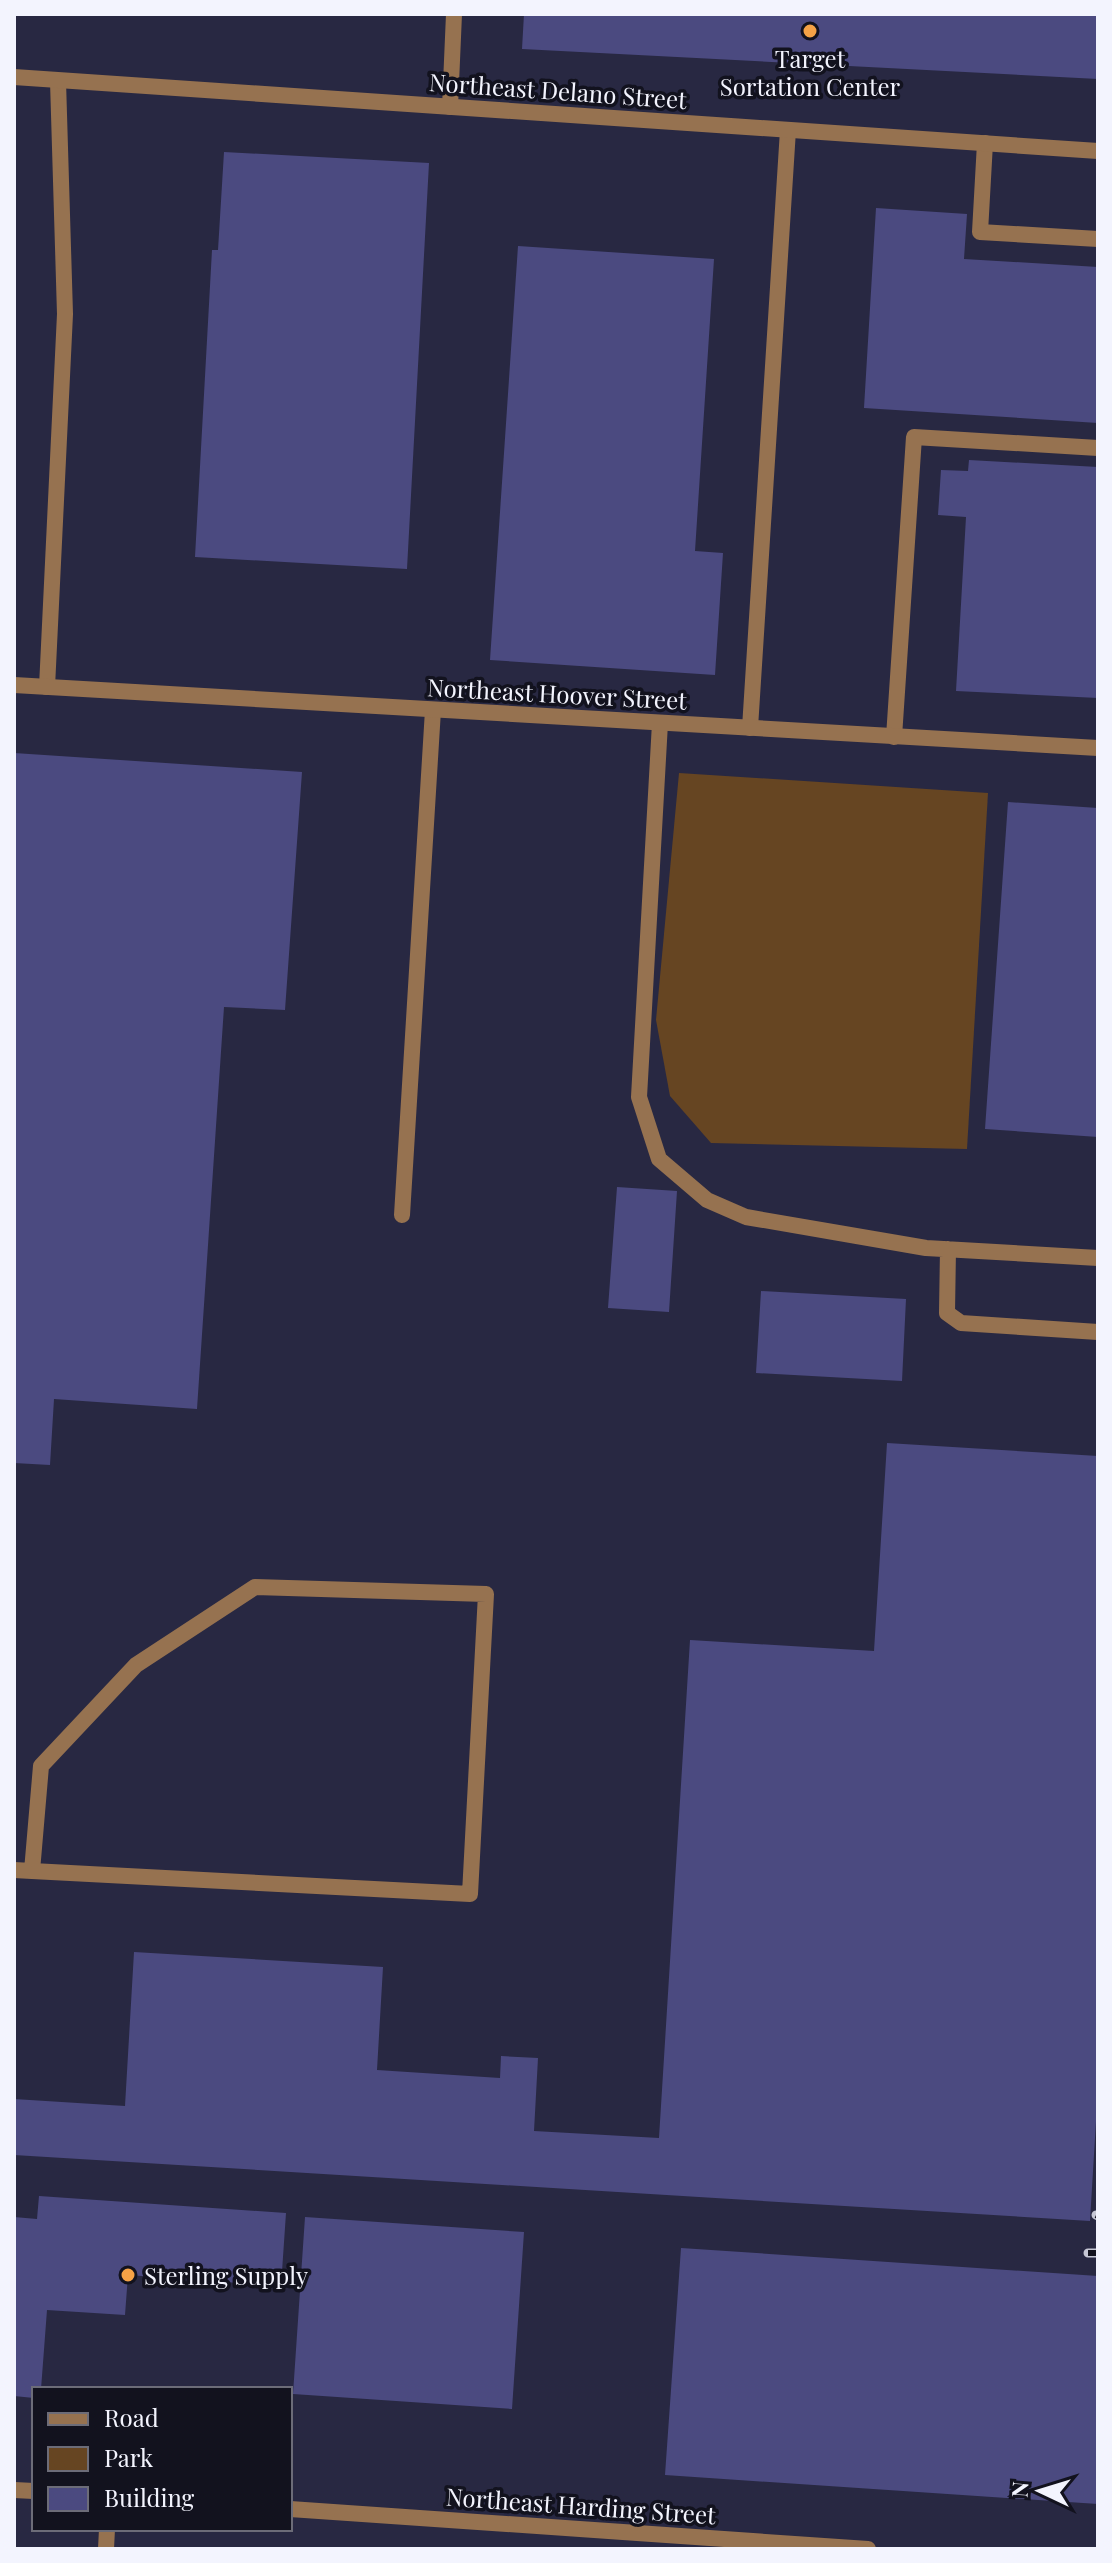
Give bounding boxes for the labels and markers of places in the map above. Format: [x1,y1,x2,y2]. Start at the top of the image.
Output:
marker: Target Sortation Center [801,22,819,40]
place label: Target Sortation Center [720,42,901,102]
place label: Sterling Supply [144,2259,308,2291]
marker: Sterling Supply [119,2266,137,2284]

